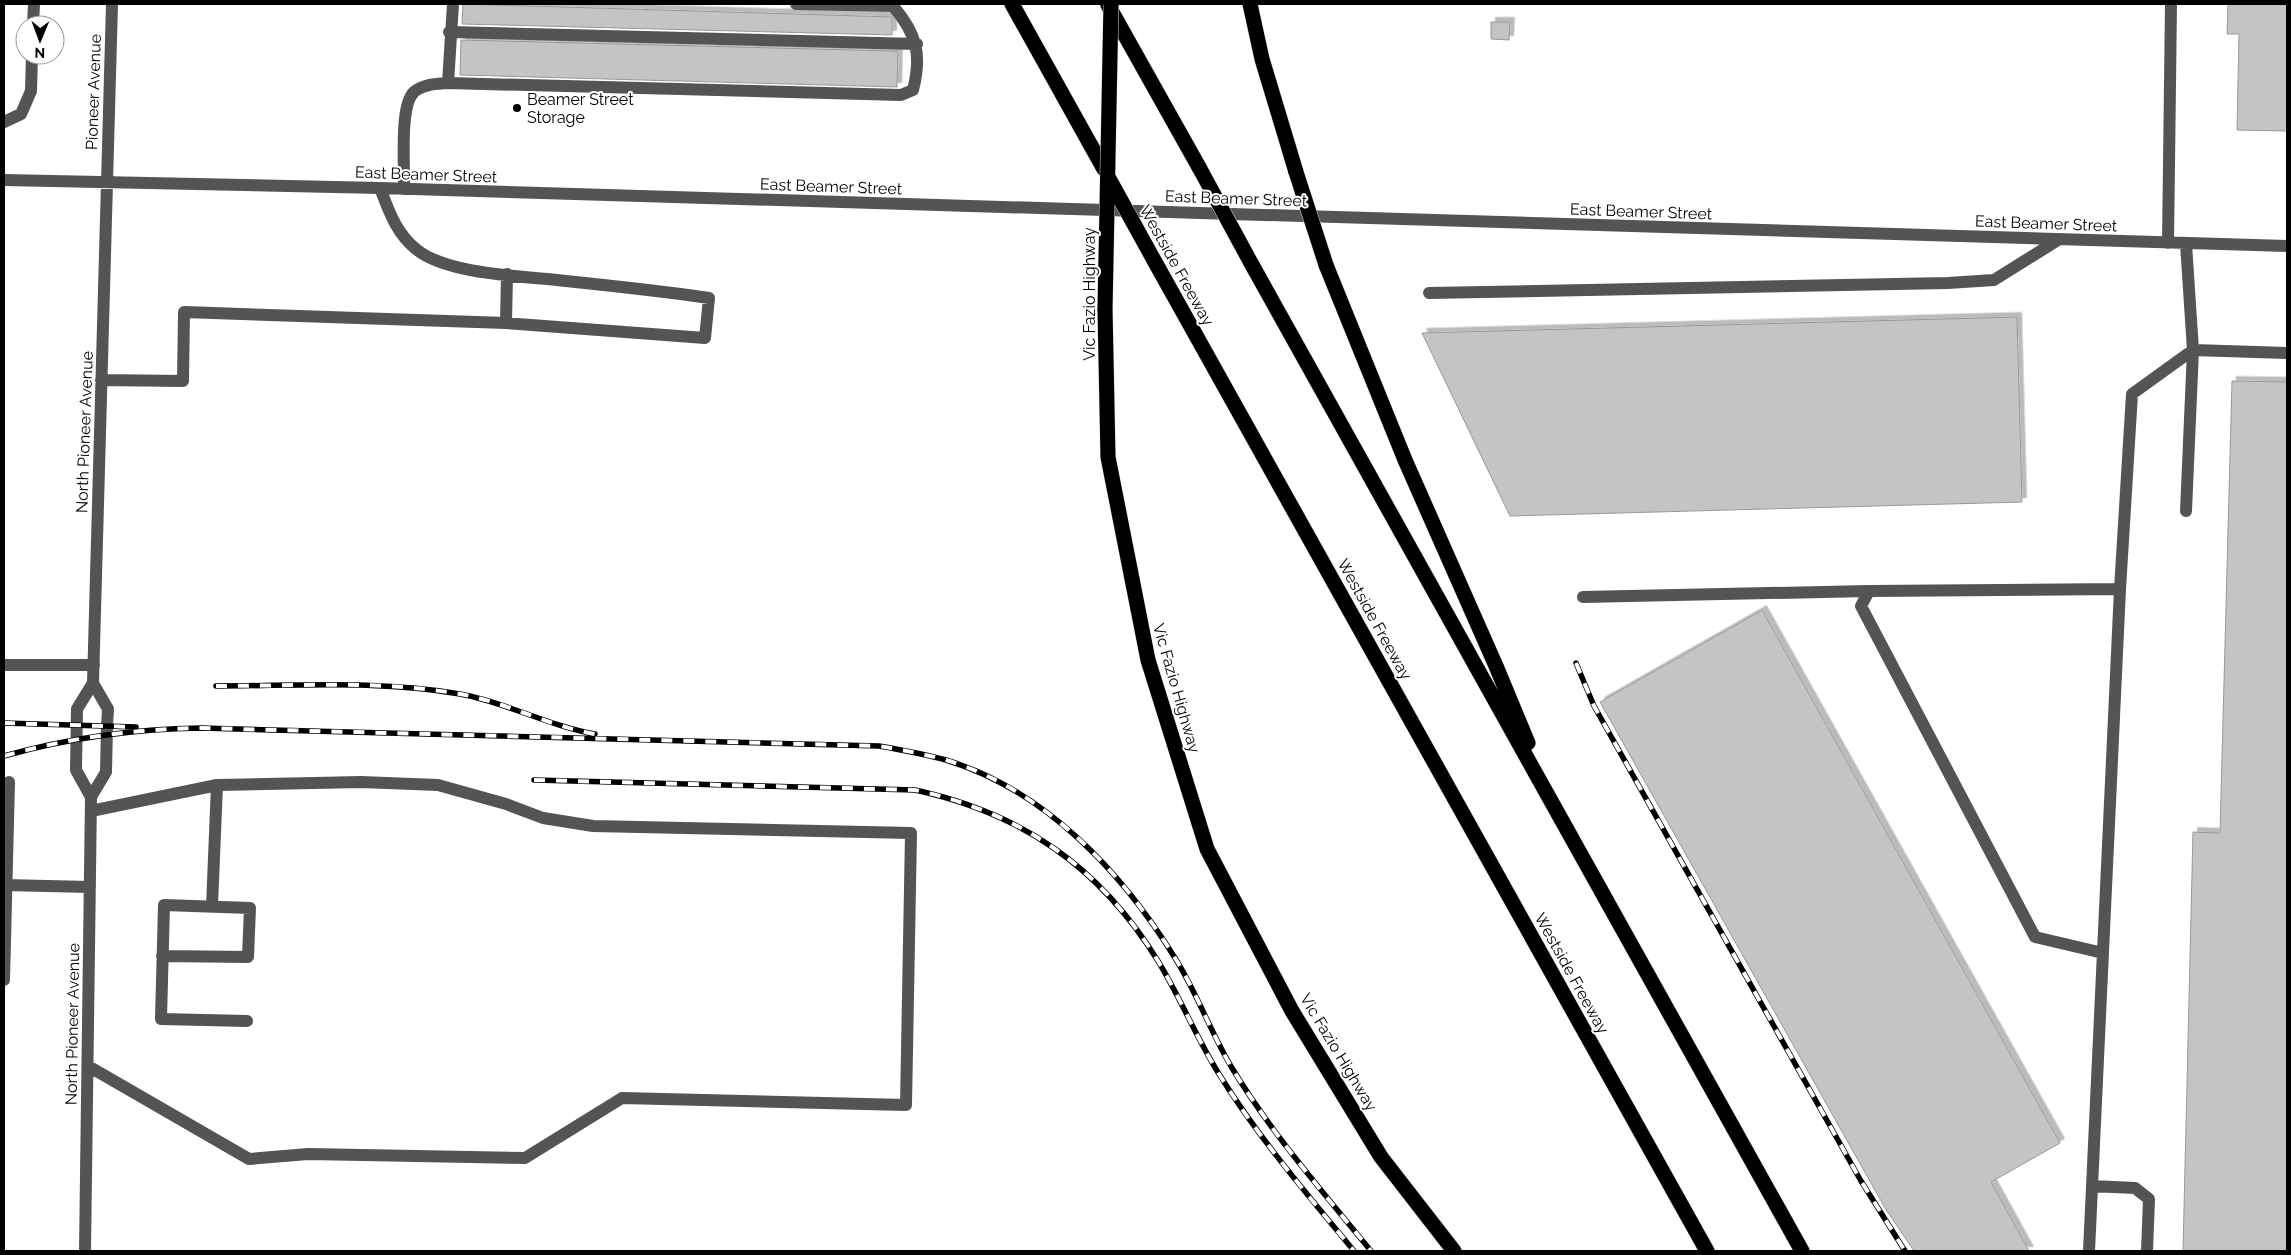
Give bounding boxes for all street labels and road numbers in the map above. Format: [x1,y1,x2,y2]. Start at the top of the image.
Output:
street label: Pioneer Avenue [82,34,105,150]
street label: East Beamer Street [355,163,498,186]
street label: East Beamer Street [760,175,903,198]
street label: East Beamer Street [1165,187,1308,210]
street label: East Beamer Street [1570,200,1713,223]
street label: Westside Freeway [1135,201,1218,329]
street label: East Beamer Street [1975,212,2118,235]
street label: Vic Fazio Highway [1080,227,1099,361]
street label: North Pioneer Avenue [72,351,97,513]
street label: Westside Freeway [1333,555,1416,683]
street label: Vic Fazio Highway [1149,621,1204,755]
street label: Westside Freeway [1530,909,1613,1037]
street label: North Pioneer Avenue [62,943,83,1105]
street label: Vic Fazio Highway [1296,990,1381,1115]

